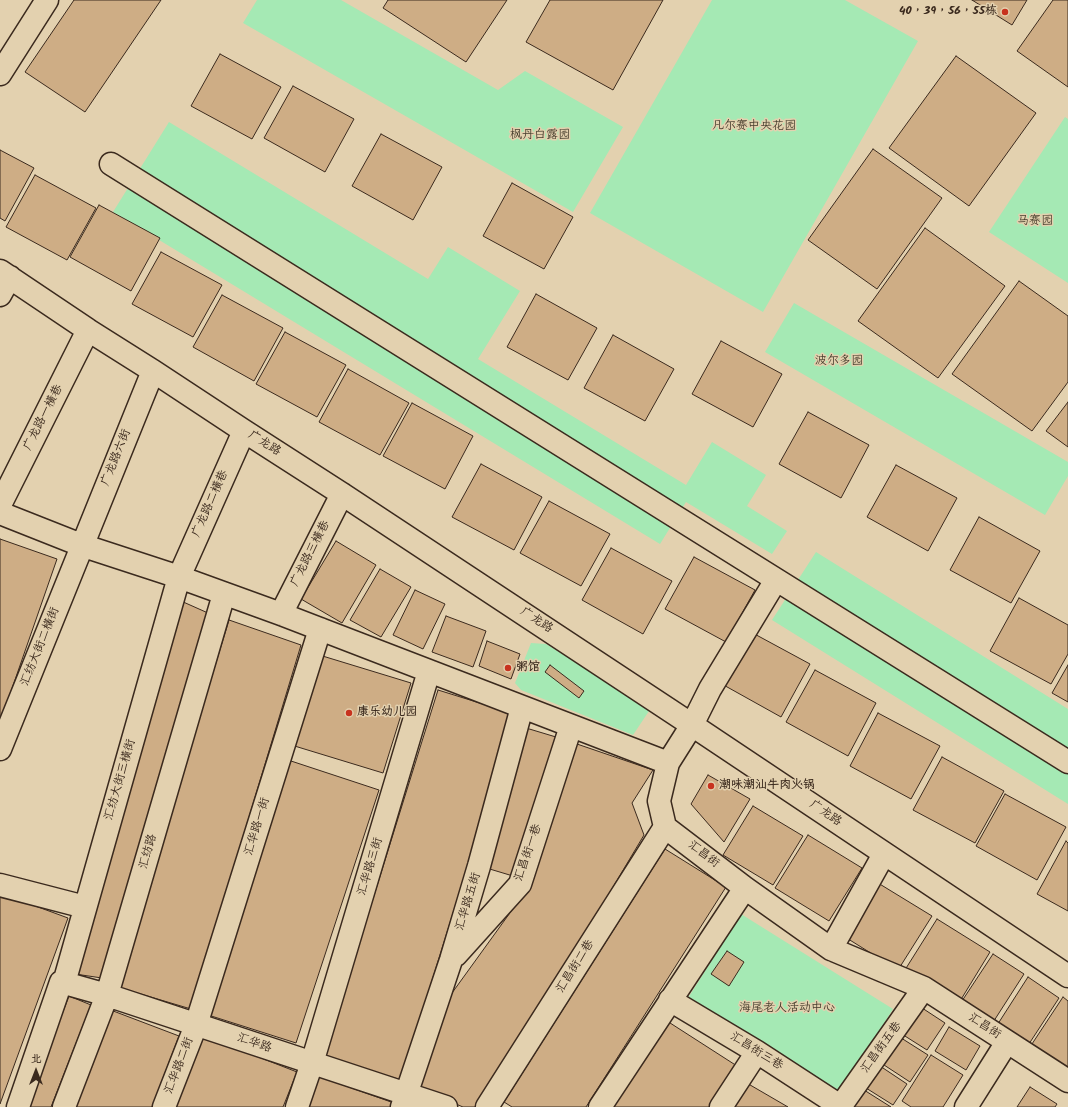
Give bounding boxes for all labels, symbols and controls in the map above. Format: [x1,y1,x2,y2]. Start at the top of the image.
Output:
place label: 40，39，56，55栋 [899,5,997,19]
marker: 40，39，56，55栋 [1000,7,1010,17]
park label: 凡尔赛中央花园 [712,120,796,134]
park label: 枫丹白露园 [510,129,570,143]
park label: 马赛园 [1017,215,1053,229]
park label: 波尔多园 [815,355,863,369]
street label: 广龙路一横巷 [21,383,67,453]
street label: 广龙路六街 [99,427,135,489]
street label: 广龙路 [245,428,283,460]
street label: 广龙路二横巷 [190,468,232,540]
street label: 广龙路三横巷 [288,519,334,589]
street label: 汇纺大街二横街 [19,605,63,689]
street label: 广龙路 [517,605,555,637]
place label: 粥馆 [516,661,540,675]
marker: 粥馆 [503,663,513,673]
place label: 康乐幼儿园 [357,706,417,720]
marker: 康乐幼儿园 [344,708,354,718]
street label: 汇纺大街三横街 [103,738,139,822]
place label: 潮味潮汕牛肉火锅 [719,779,815,793]
marker: 潮味潮汕牛肉火锅 [706,781,716,791]
street label: 汇华路一街 [242,796,274,858]
street label: 广龙路 [806,798,844,830]
street label: 汇昌街一巷 [512,822,546,884]
street label: 汇纺路 [137,833,161,871]
street label: 汇华路三街 [355,836,387,898]
street label: 汇昌街 [684,838,722,872]
street label: 汇华路五街 [453,871,485,933]
street label: 汇昌街二巷 [554,938,598,996]
park label: 海尾老人活动中心 [739,1002,835,1016]
street label: 汇昌街 [965,1011,1003,1043]
street label: 汇昌街五巷 [859,1019,905,1077]
street label: 汇昌街三巷 [727,1030,785,1074]
street label: 汇华路 [235,1031,273,1057]
street label: 汇华路二街 [163,1035,197,1097]
text: 北 [31,1050,42,1068]
north arrow [16,1051,56,1091]

